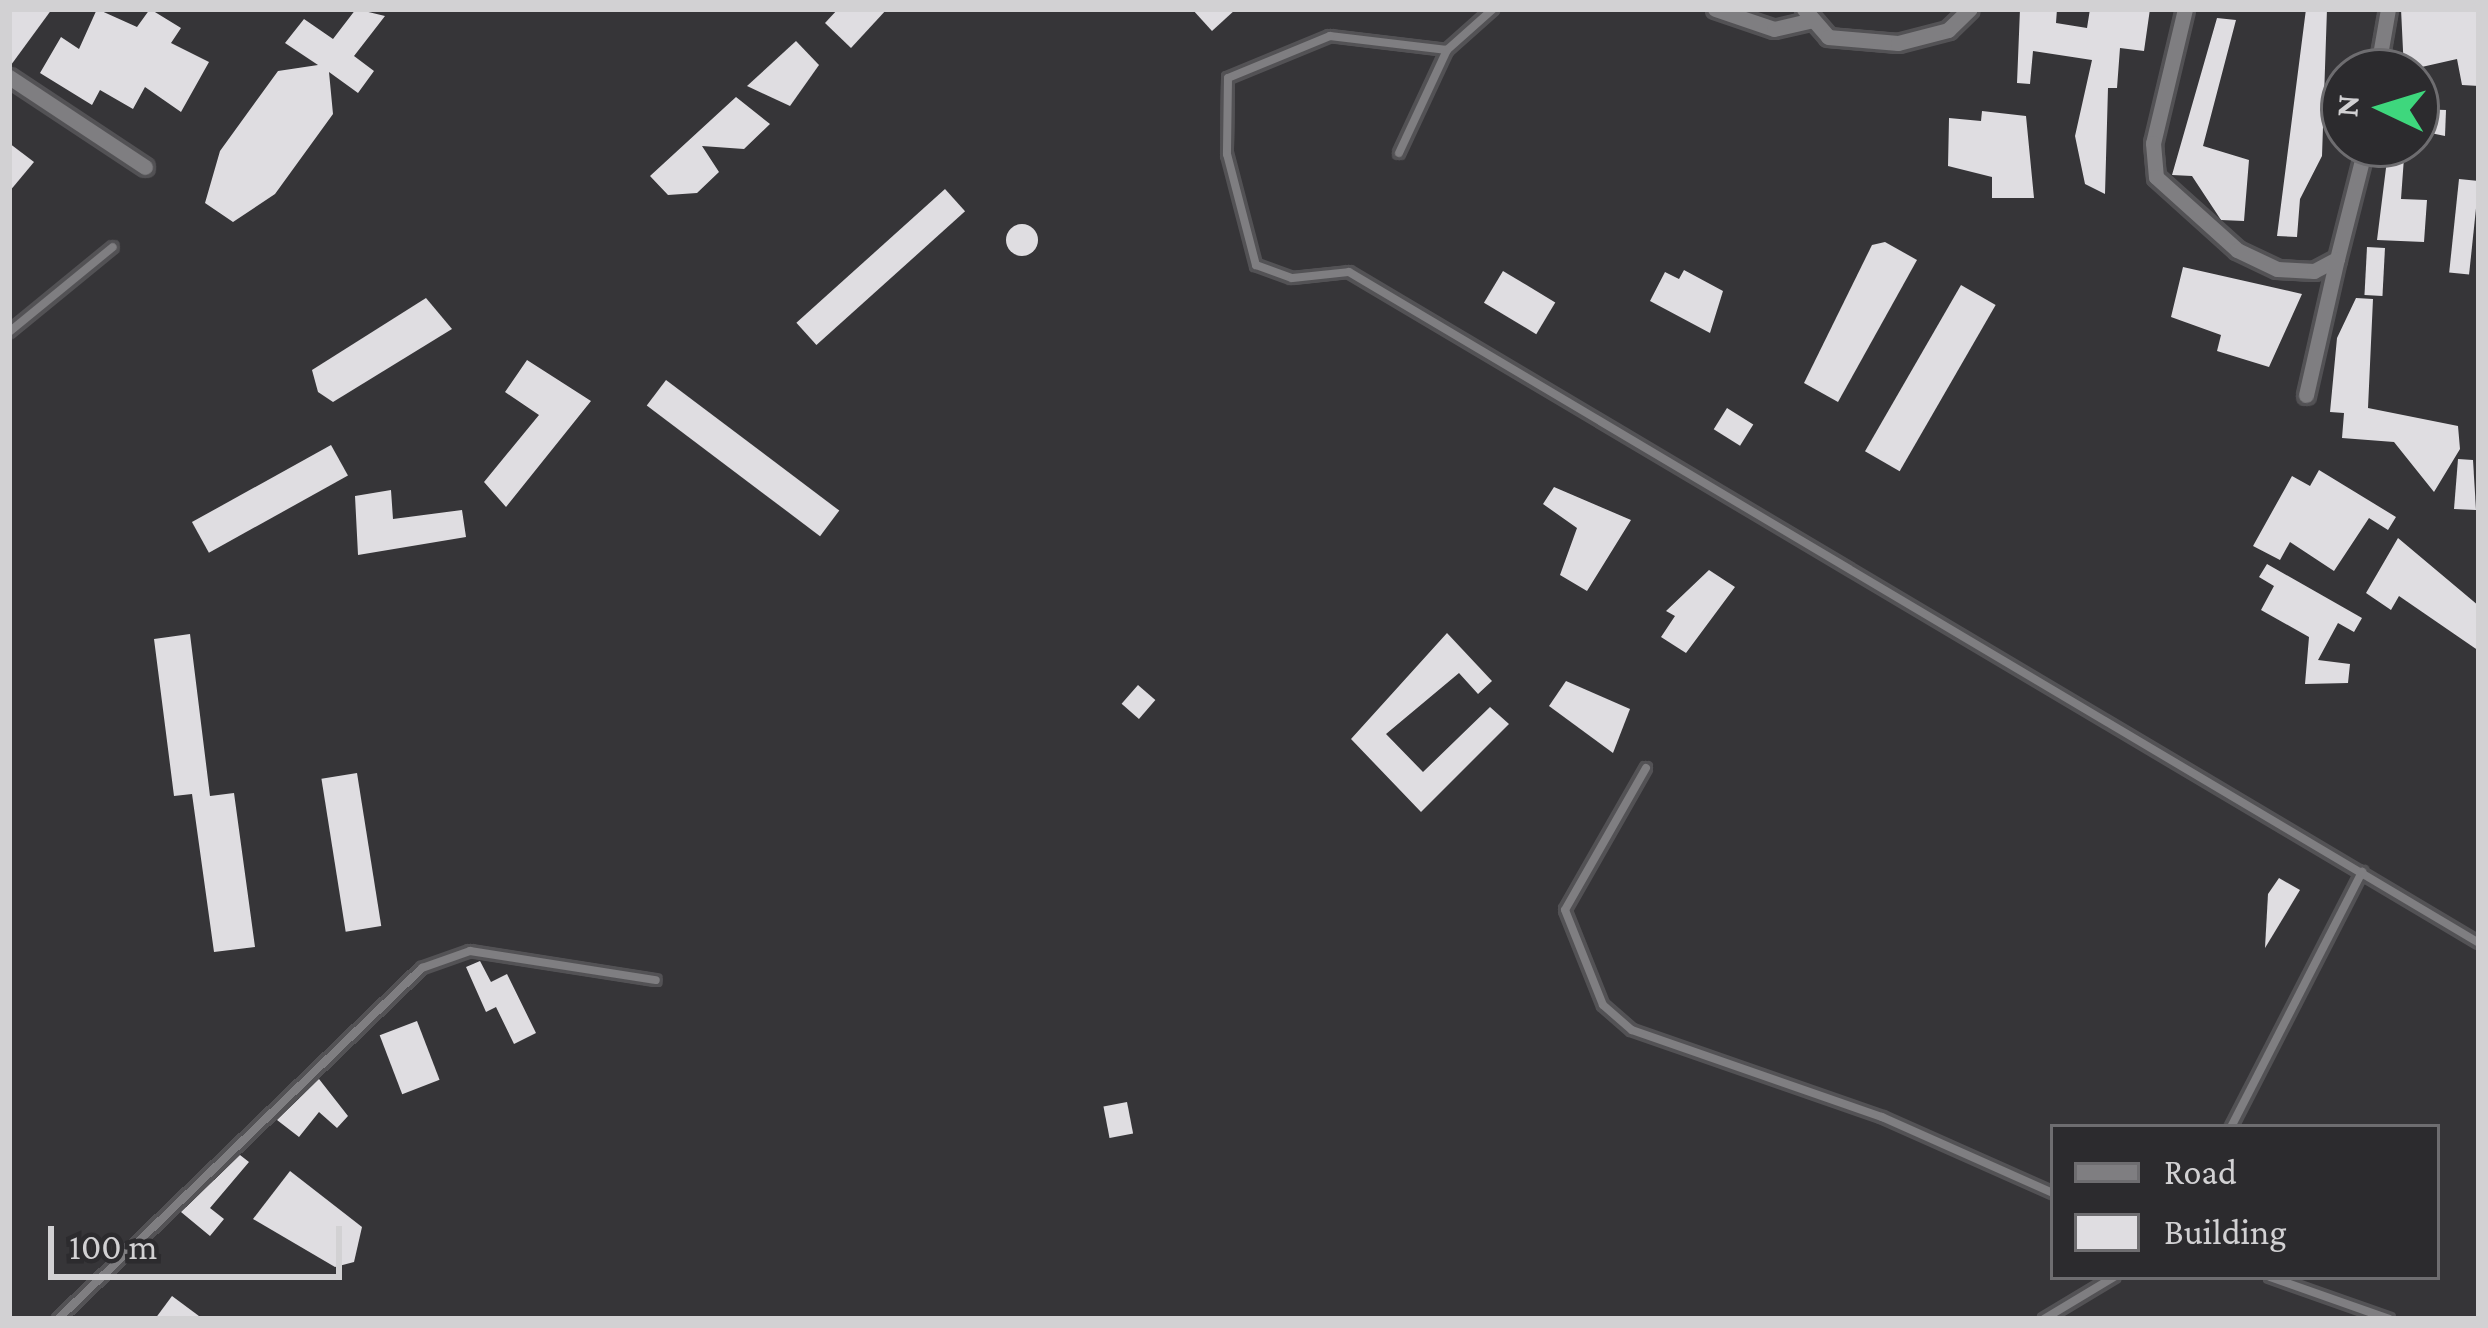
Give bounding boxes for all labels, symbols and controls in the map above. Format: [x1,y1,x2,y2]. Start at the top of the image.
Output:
north arrow [2320,48,2440,168]
text: N [2327,93,2366,118]
legend [2050,1124,2440,1280]
text: Road [2164,1152,2237,1192]
scale bar [54,1202,348,1276]
text: Building [2164,1212,2287,1252]
text: 100 m [69,1227,157,1267]

